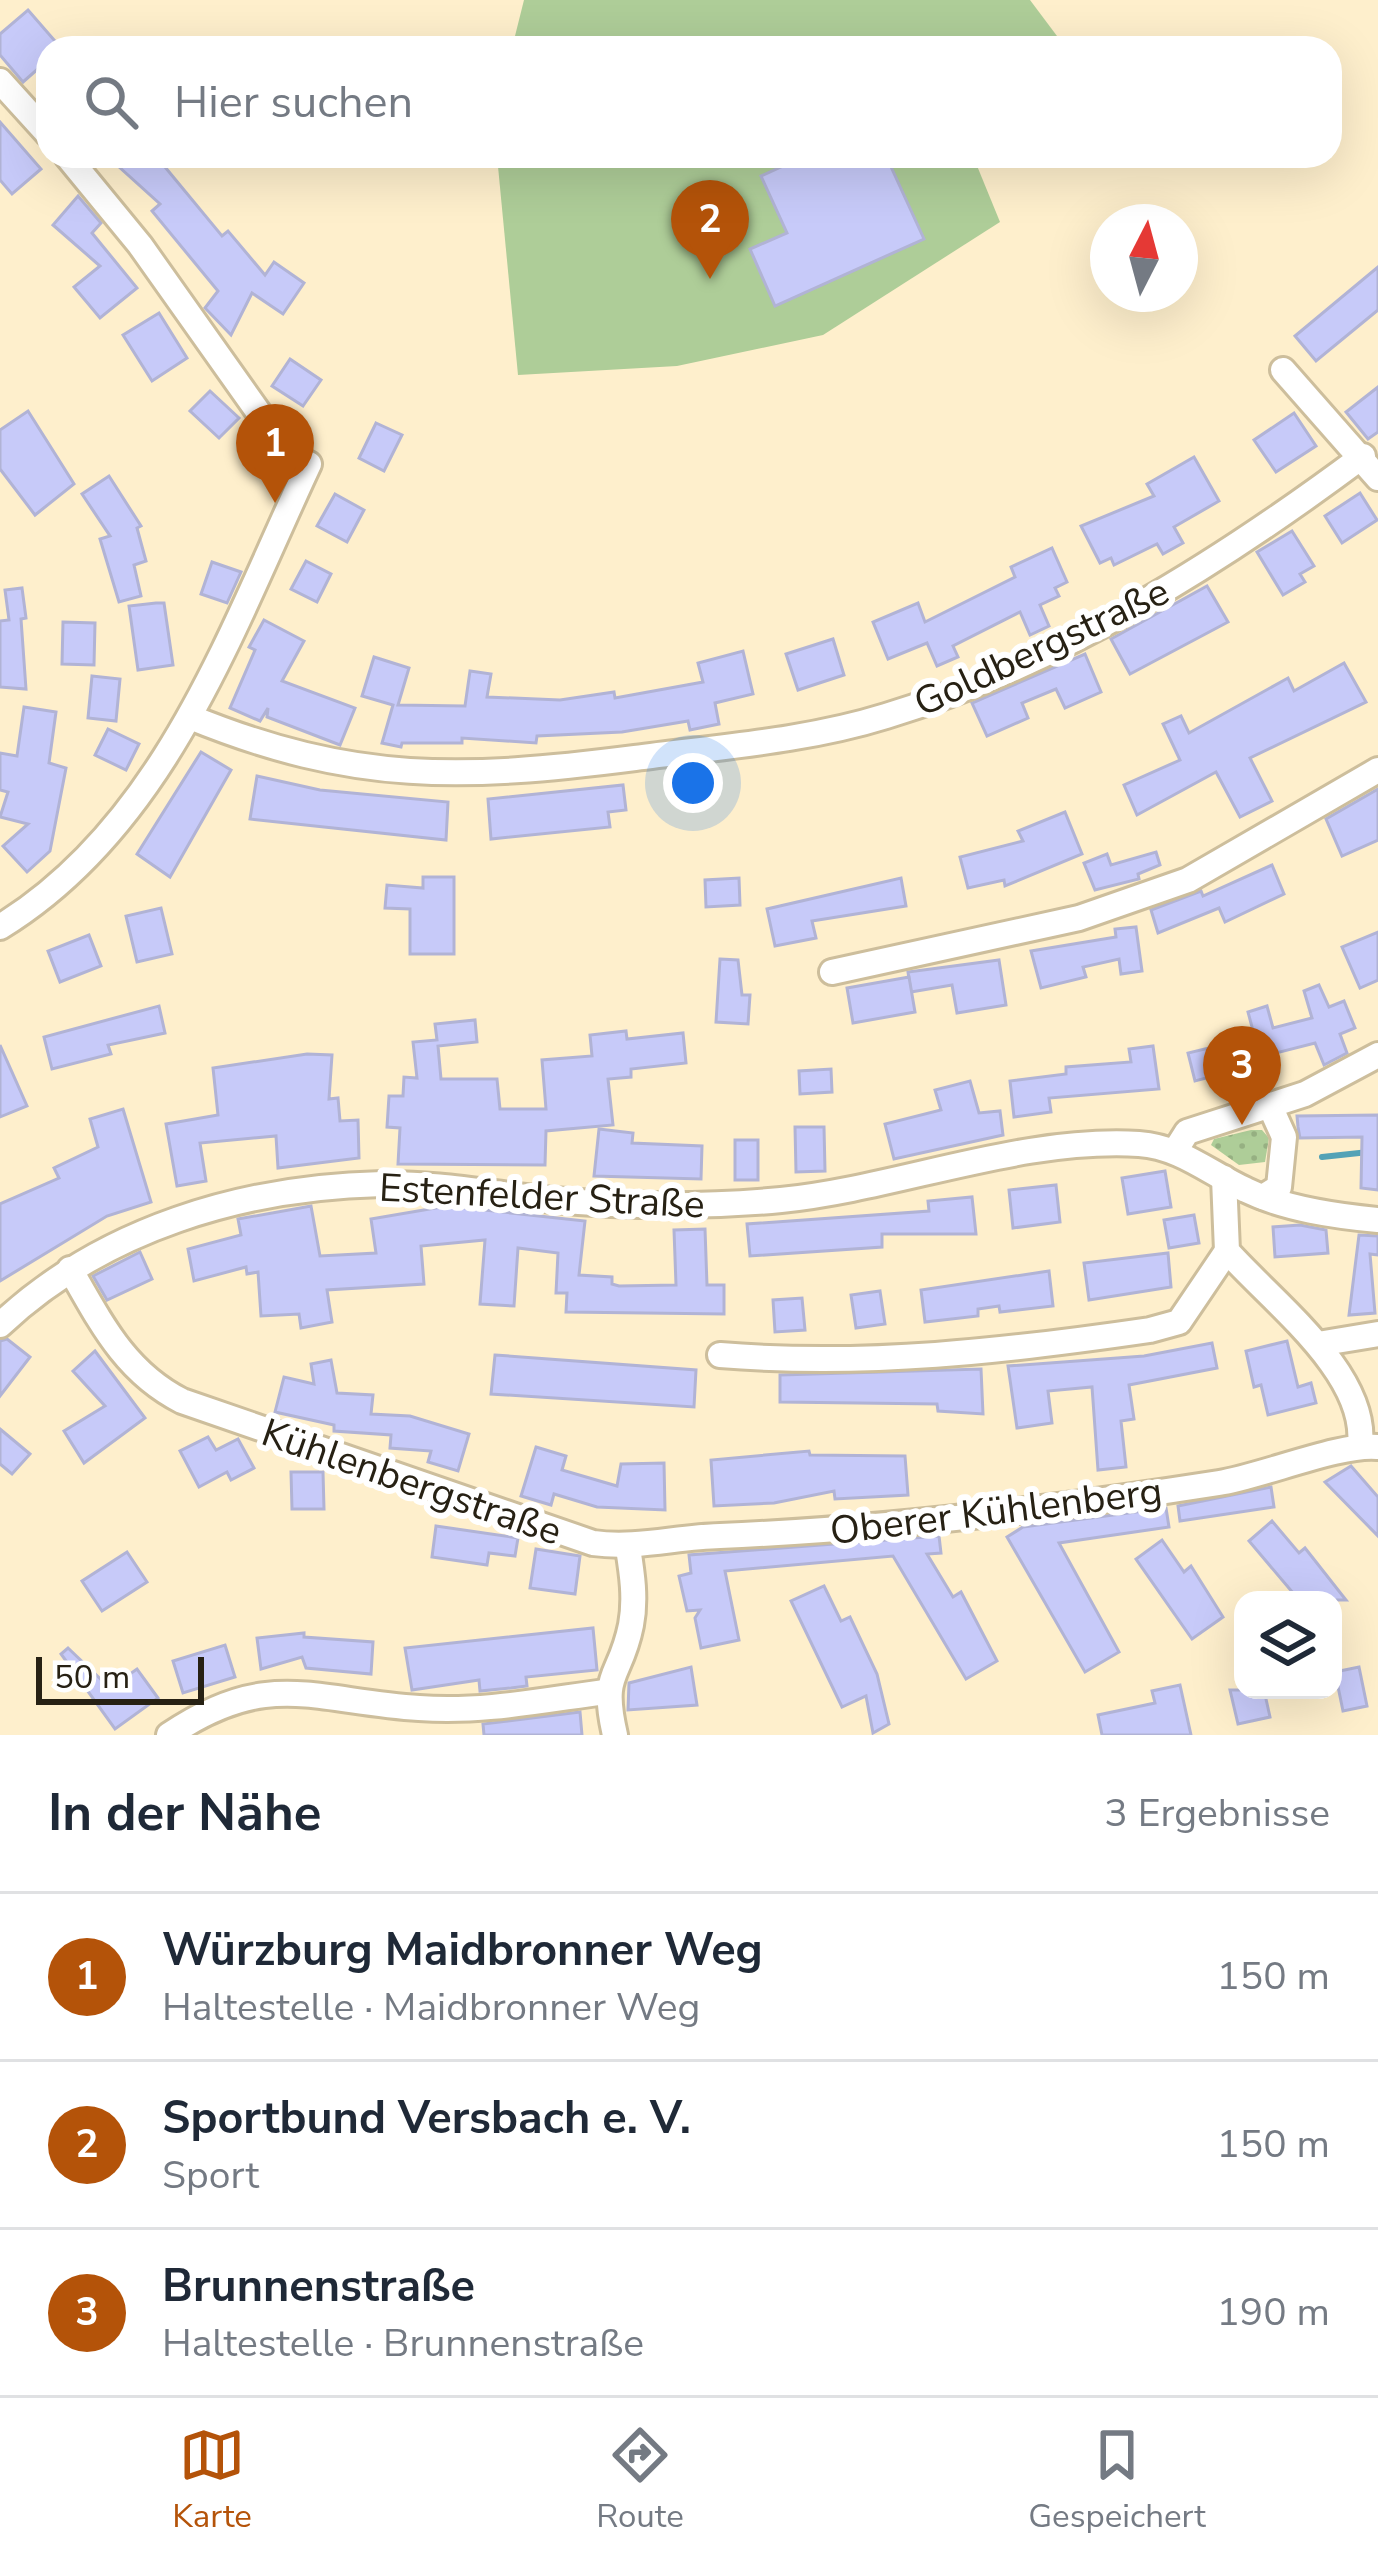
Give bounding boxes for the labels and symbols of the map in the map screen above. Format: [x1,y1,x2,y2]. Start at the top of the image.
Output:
pin: 2 [671,180,749,279]
north arrow [1090,204,1198,312]
pin: 1 [236,404,314,503]
street label: Goldbergstraße [906,565,1178,730]
your location [663,753,723,813]
pin: 3 [1203,1026,1281,1125]
street label: Estenfelder Straße [378,1162,706,1231]
street label: Kühlenbergstraße [255,1406,568,1559]
street label: Oberer Kühlenberg [827,1465,1165,1558]
scale bar [36,1651,204,1704]

